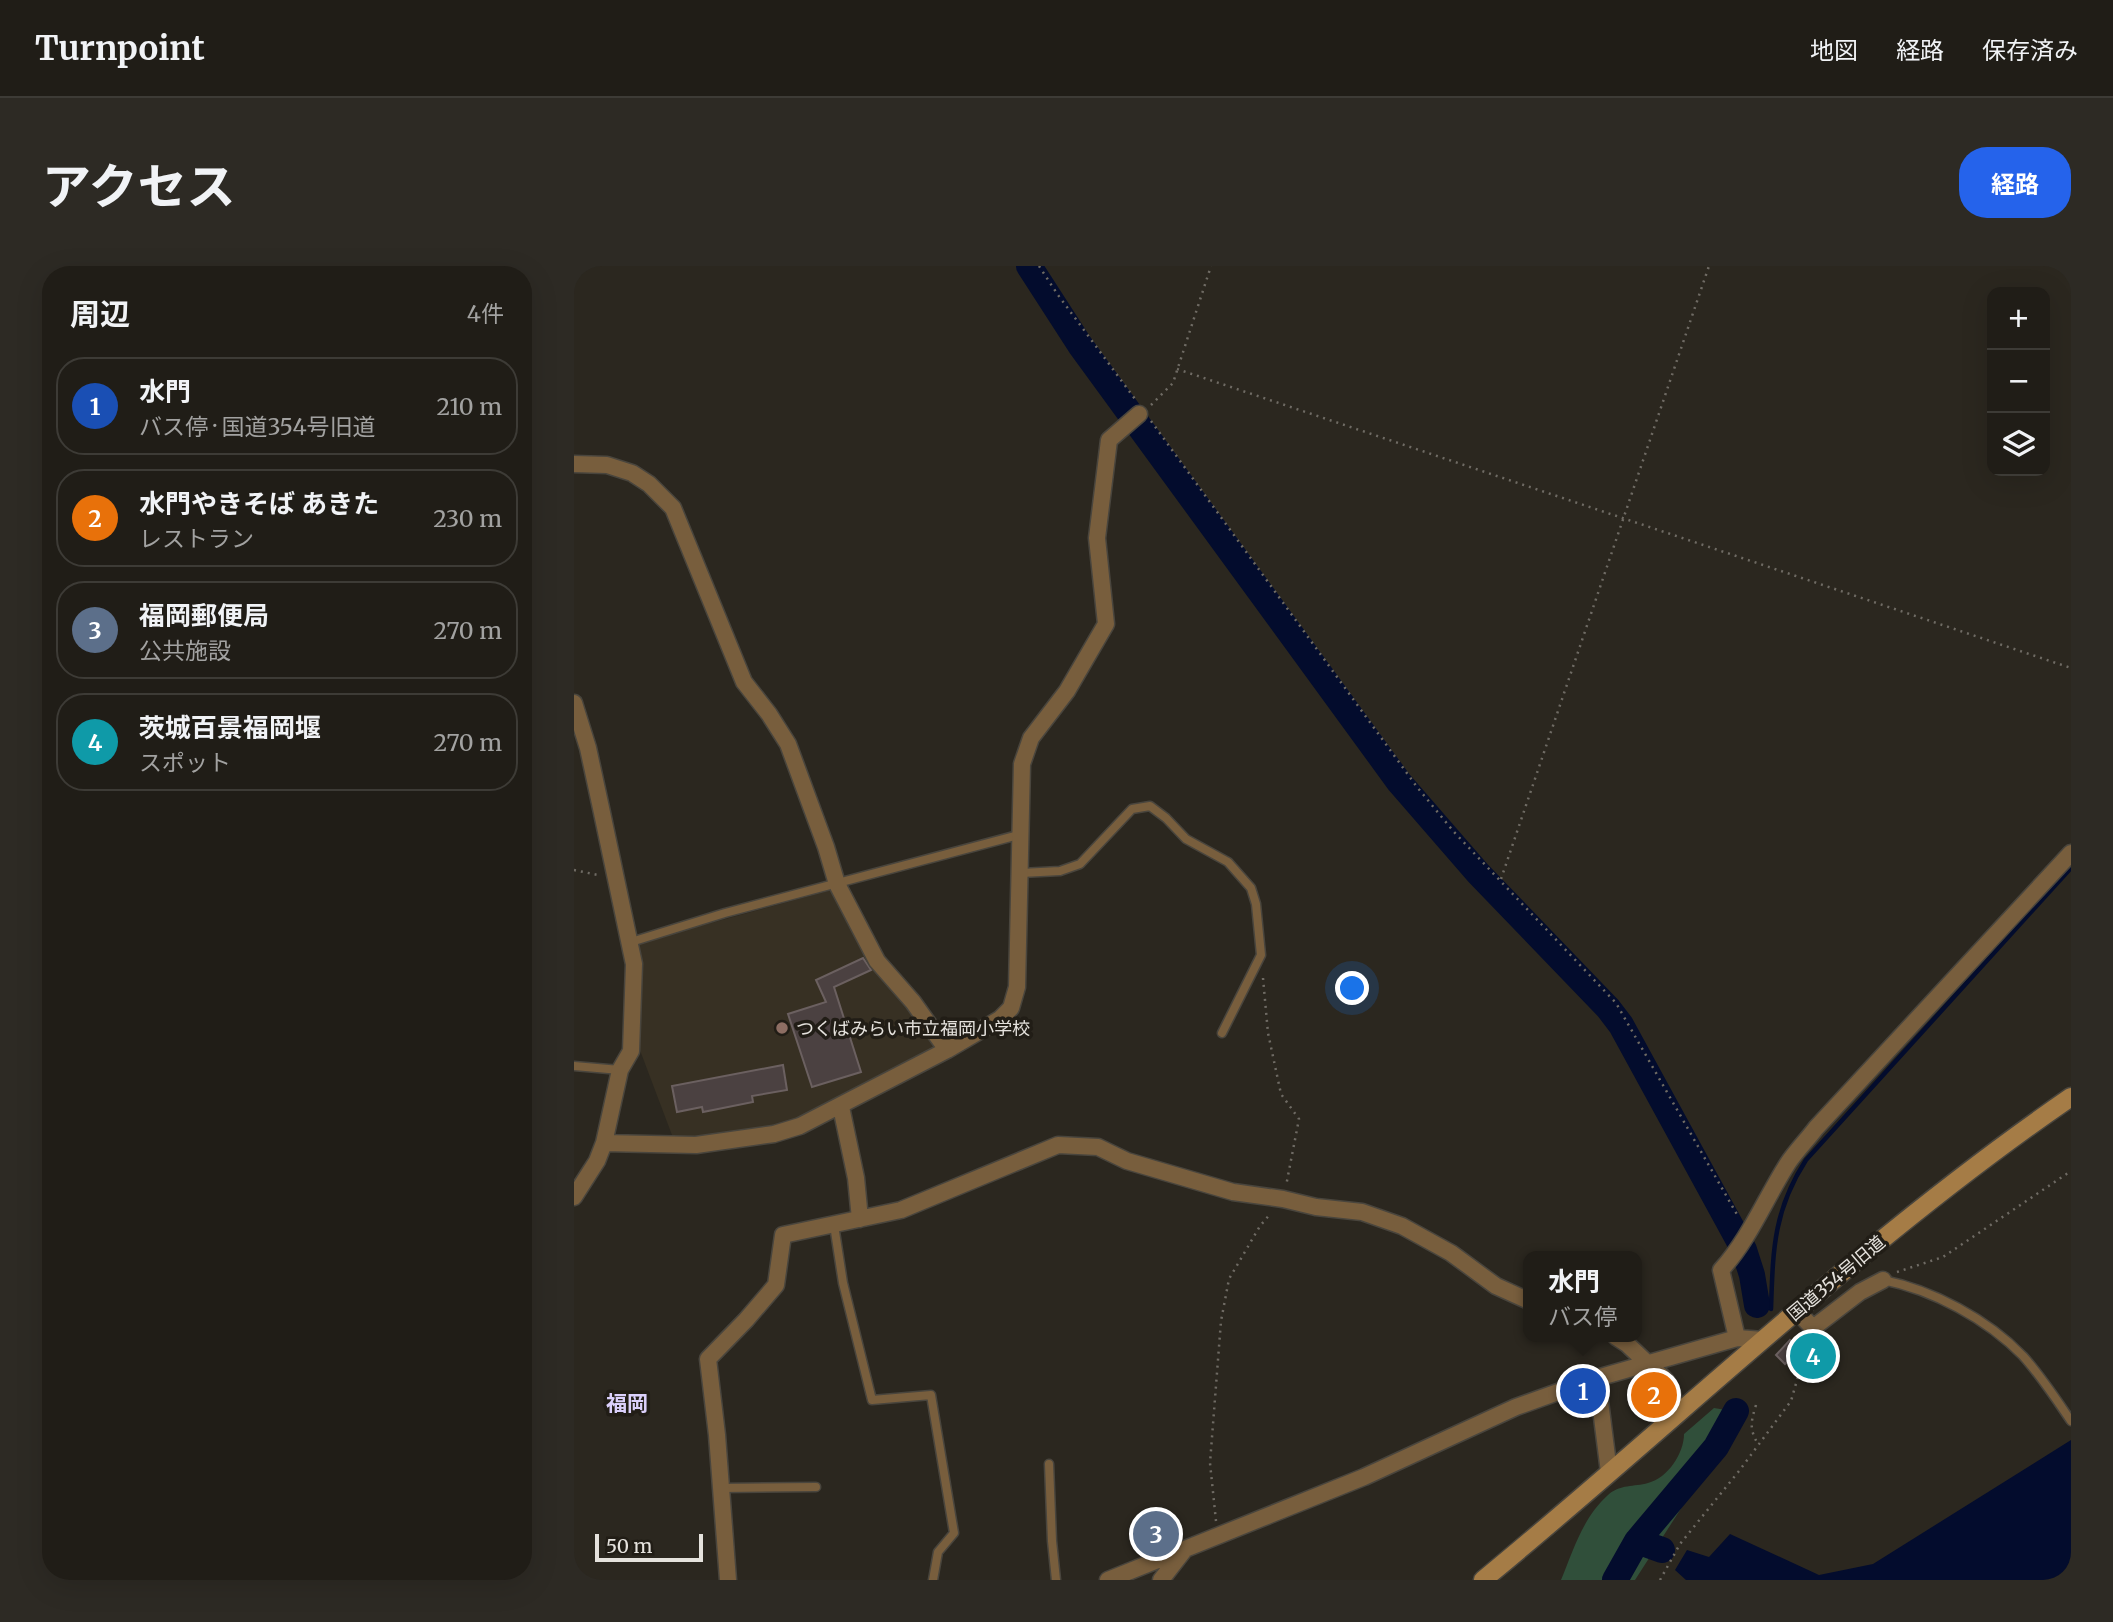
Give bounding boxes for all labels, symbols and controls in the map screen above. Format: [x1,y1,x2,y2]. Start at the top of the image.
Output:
text: Turnpoint [35,28,205,69]
text: 地図 [1810,35,1858,66]
text: 経路 [1896,35,1944,66]
text: 保存済み [1982,35,2078,66]
button: 経路 [1959,147,2071,218]
text: アクセス [42,156,236,217]
map controls [1987,287,2050,476]
button: + [1987,287,2050,350]
text: 周辺 [70,295,130,333]
text: 4件 [467,299,504,328]
button: − [1987,350,2050,413]
text: 水門 [139,375,191,408]
text: 1 [90,392,100,421]
text: 210 m [437,392,502,421]
text: バス停 · 国道354号旧道 [139,412,376,441]
button: layers [1987,413,2050,476]
text: 水門やきそば あきた [139,487,379,520]
text: 2 [88,504,102,533]
text: 230 m [433,504,502,533]
text: レストラン [139,524,254,553]
text: 福岡郵便局 [139,599,269,632]
text: 3 [88,616,102,645]
text: 270 m [434,616,502,645]
text: 公共施設 [139,636,231,665]
text: 茨城百景福岡堰 [139,711,321,744]
text: 4 [88,728,102,757]
text: 270 m [434,728,502,757]
text: スポット [139,748,231,777]
your location [1335,971,1369,1005]
place label: つくばみらい市立福岡小学校 [796,1017,1030,1040]
marker: つくばみらい市立福岡小学校 [774,1020,790,1036]
street label: 国道354号旧道 [1782,1230,1890,1326]
popup [1523,1251,1642,1342]
text: 水門 [1548,1265,1600,1298]
text: バス停 [1548,1302,1617,1331]
pin: 4 [1790,1330,1836,1382]
pin: 1 [1560,1365,1606,1417]
pin: 2 [1631,1369,1677,1421]
district label: 福岡 [606,1390,648,1417]
pin: 3 [1133,1508,1179,1560]
scale bar [595,1531,704,1563]
text: 50 m [606,1534,652,1558]

